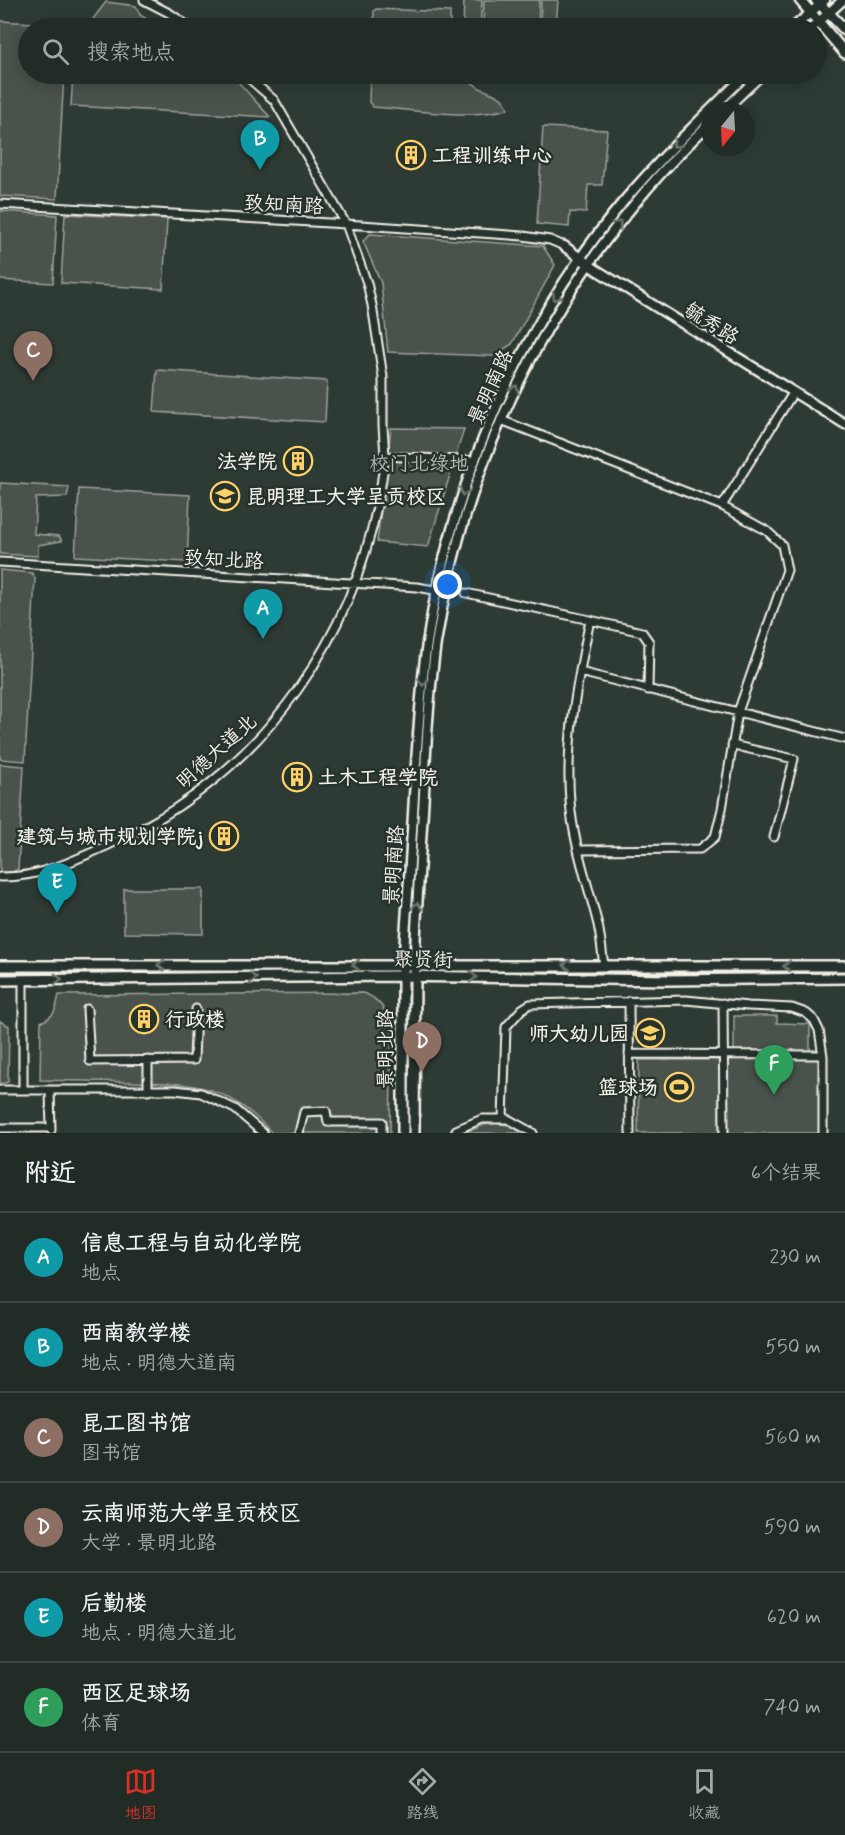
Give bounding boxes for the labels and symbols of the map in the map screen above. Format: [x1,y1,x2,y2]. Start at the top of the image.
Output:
north arrow [701,102,755,156]
pin: B [240,120,280,170]
one-way arrow [672,138,683,148]
building icon: 工程训练中心 [395,139,427,171]
place label: 工程训练中心 [432,143,552,170]
street label: 致知南路 [243,190,326,221]
one-way arrow [610,219,621,230]
one-way arrow [551,291,563,301]
street label: 毓秀路 [679,297,745,352]
pin: C [14,332,52,381]
street label: 景明南路 [462,345,521,430]
one-way arrow [508,384,520,395]
building icon: 法学院 [282,445,314,477]
place label: 法学院 [217,449,277,476]
park label: 校门北绿地 [369,451,469,478]
school or university icon: 昆明理工大学呈贡校区 [209,480,241,512]
place label: 昆明理工大学呈贡校区 [246,484,446,511]
one-way arrow [459,486,471,497]
street label: 致知北路 [183,545,266,576]
your location [433,570,462,599]
pin: A [244,590,282,639]
one-way arrow [417,678,429,687]
street label: 明德大道北 [171,709,263,796]
building icon: 土木工程学院 [281,761,313,793]
place label: 土木工程学院 [318,765,438,792]
building icon: 建筑与城市规划学院j [208,820,240,852]
street label: 景明南路 [378,823,411,906]
place label: 建筑与城市规划学院j [16,824,203,851]
pin: E [38,864,76,913]
one-way arrow [410,902,423,911]
street label: 聚贤街 [393,946,453,975]
one-way arrow [157,959,166,971]
one-way arrow [352,959,361,971]
one-way arrow [563,959,572,972]
one-way arrow [782,960,791,972]
one-way arrow [249,971,258,984]
one-way arrow [469,971,478,983]
one-way arrow [54,973,63,985]
building icon: 行政楼 [128,1003,160,1035]
place label: 行政楼 [165,1007,225,1034]
street label: 景明北路 [373,1008,400,1089]
school or university icon: 师大幼儿园 [634,1017,666,1049]
place label: 师大幼儿园 [529,1021,629,1048]
pin: D [402,1022,442,1072]
pin: F [754,1046,794,1095]
sports icon: 篮球场 [663,1071,695,1103]
place label: 篮球场 [598,1075,658,1102]

